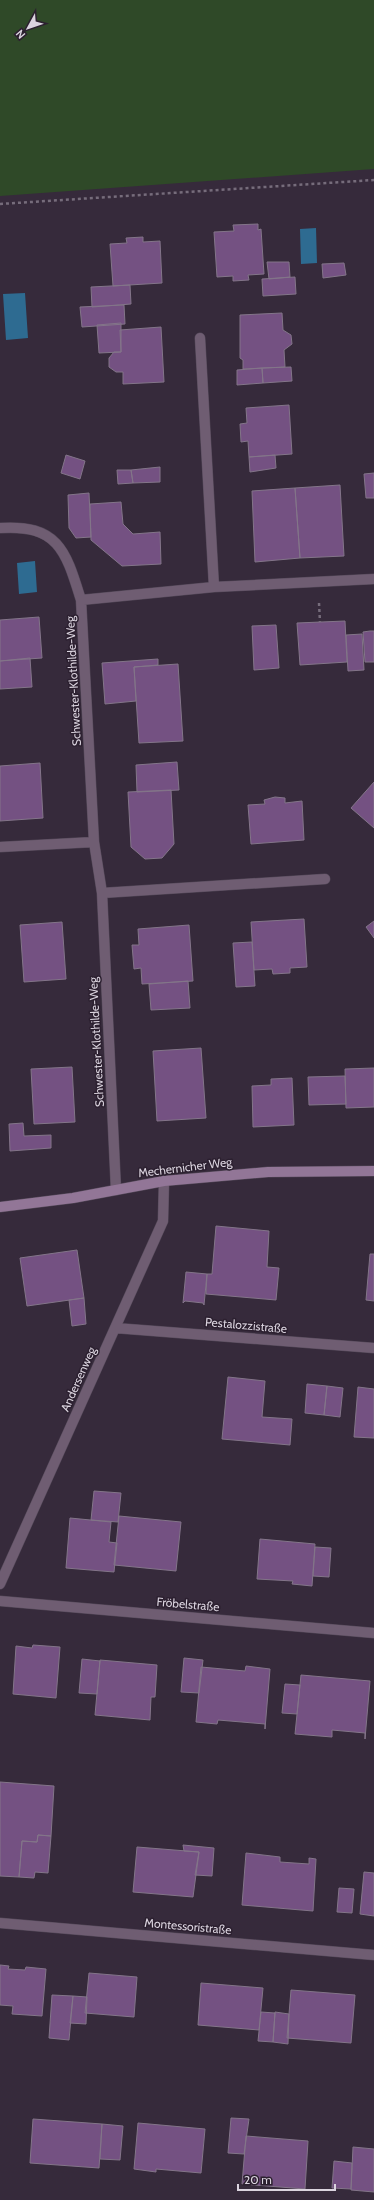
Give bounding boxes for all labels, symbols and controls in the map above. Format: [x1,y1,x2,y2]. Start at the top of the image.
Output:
north arrow [8,8,48,48]
text: N [12,27,28,42]
street label: Schwester-Klothilde-Weg [62,615,84,746]
street label: Schwester-Klothilde-Weg [85,976,107,1107]
street label: Mechernicher Weg [137,1154,234,1180]
street label: Pestalozzistraße [204,1314,288,1336]
street label: Andersenweg [57,1343,99,1414]
street label: Fröbelstraße [156,1594,220,1614]
street label: Montessoristraße [144,1915,232,1937]
scale bar [238,2166,335,2192]
text: 20 m [244,2172,272,2187]

